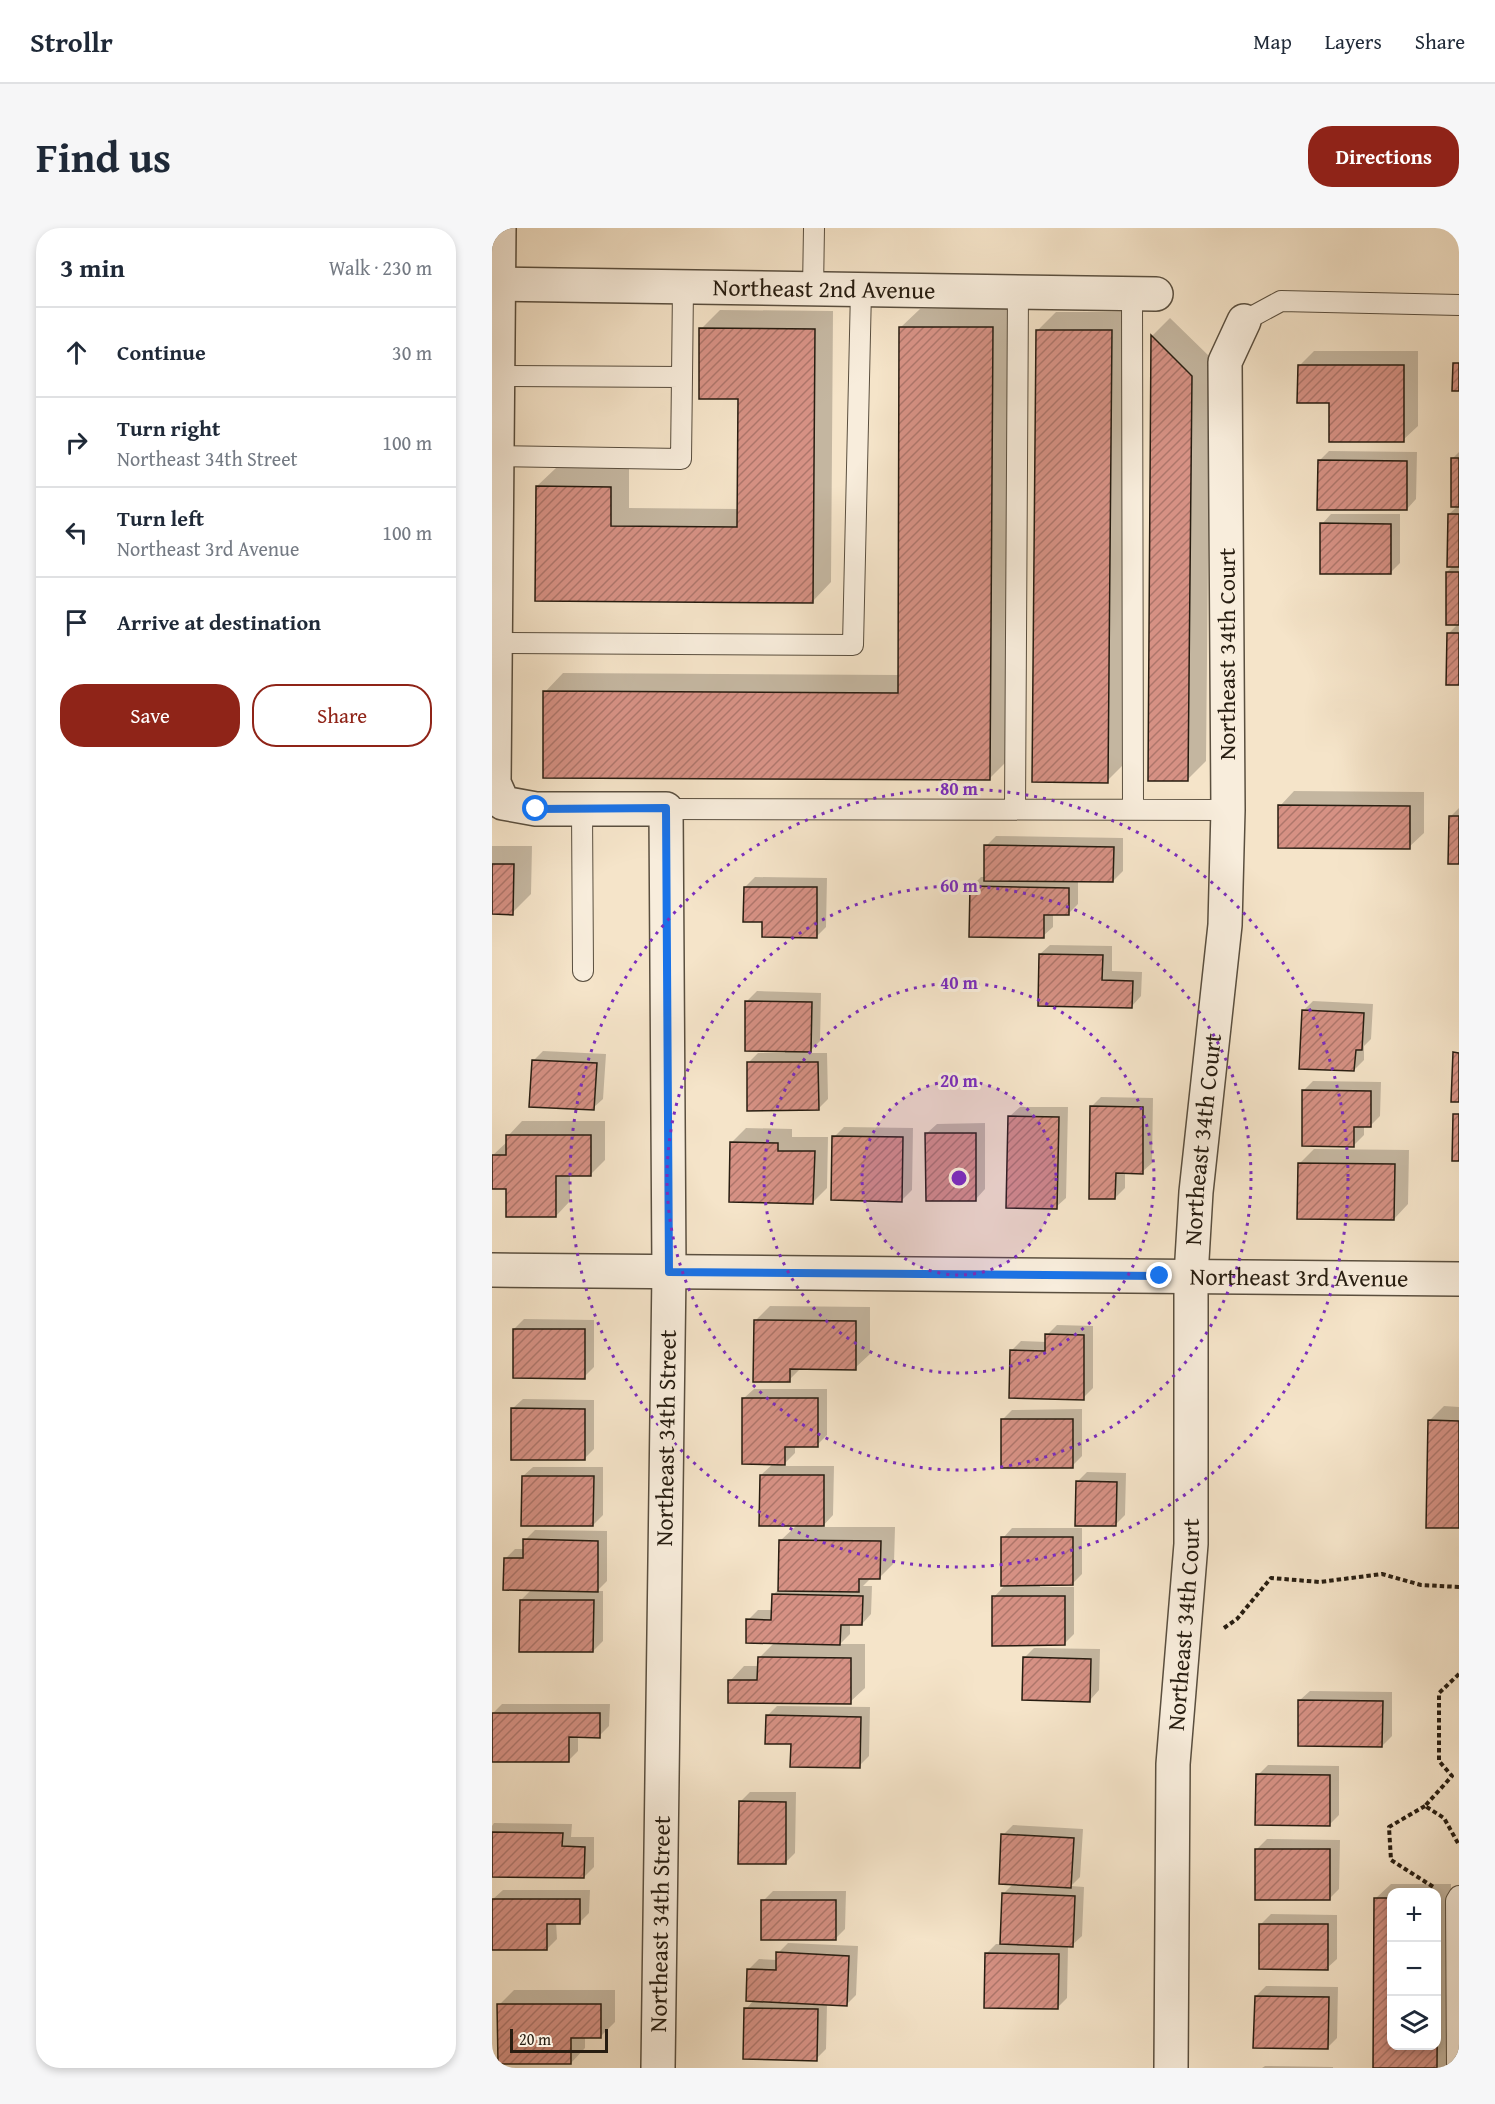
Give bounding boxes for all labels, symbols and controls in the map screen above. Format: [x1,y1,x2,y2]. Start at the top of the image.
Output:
text: Strollr [30,21,113,62]
text: Map [1253,26,1292,57]
text: Layers [1325,26,1382,57]
text: Share [1415,26,1465,57]
text: Find us [36,126,171,187]
button: Directions [1308,126,1459,187]
text: 3 min [60,248,125,287]
text: Walk · 230 m [329,253,432,282]
street label: Northeast 2nd Avenue [712,269,936,308]
icon: ahead [60,336,93,369]
text: Continue [117,336,206,368]
text: 30 m [392,338,432,367]
text: Turn right [117,412,220,444]
icon: right [60,426,93,459]
text: 100 m [382,428,432,457]
text: Northeast 34th Street [117,444,298,473]
text: Turn left [117,502,204,534]
icon: left [60,516,93,549]
text: 100 m [382,518,432,547]
text: Northeast 3rd Avenue [117,534,299,563]
street label: Northeast 34th Court [1209,547,1244,760]
icon: arrive [60,606,93,639]
text: Arrive at destination [117,606,321,638]
button: Save [60,684,240,747]
button: Share [252,684,432,747]
text: 80 m [940,775,979,802]
route start [522,795,548,821]
text: 60 m [940,872,979,899]
text: 40 m [940,969,979,996]
street label: Northeast 34th Court [1175,1031,1230,1246]
text: 20 m [940,1067,979,1094]
centre of rings [949,1168,969,1188]
street label: Northeast 3rd Avenue [1189,1258,1409,1296]
route end [1146,1262,1172,1288]
street label: Northeast 34th Street [646,1329,685,1547]
street label: Northeast 34th Court [1158,1518,1208,1732]
street label: Northeast 34th Street [640,1815,679,2033]
map controls [1387,1888,1441,2050]
button: + [1387,1888,1441,1942]
button: − [1387,1942,1441,1996]
button: layers [1387,1996,1441,2050]
scale bar [510,2026,608,2054]
text: 20 m [519,2027,551,2051]

